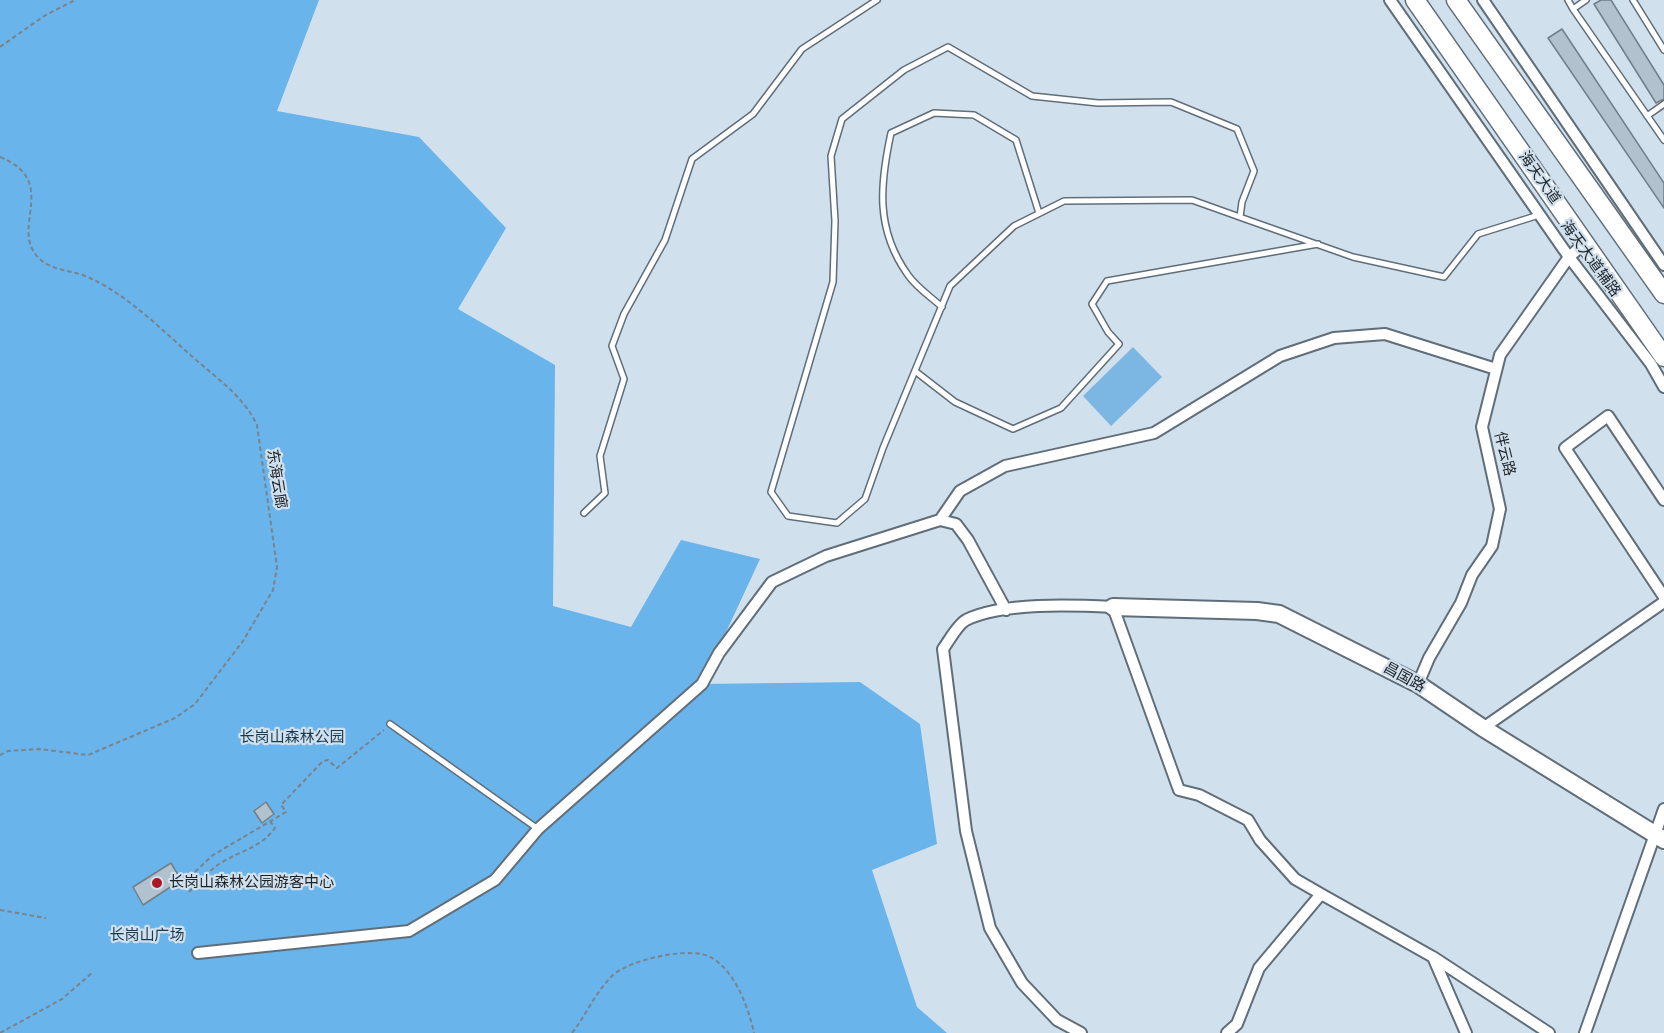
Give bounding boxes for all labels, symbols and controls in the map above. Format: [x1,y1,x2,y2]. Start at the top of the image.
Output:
street label: 海天大道 [1514,148,1564,208]
street label: 海天大道辅路 [1556,217,1624,301]
street label: 伴云路 [1490,430,1518,478]
street label: 东海云廊 [262,448,290,510]
street label: 昌国路 [1380,659,1428,697]
park label: 长岗山森林公园 [240,729,344,747]
place label: 长岗山森林公园游客中心 [169,874,334,892]
marker: 长岗山森林公园游客中心 [150,876,164,890]
park label: 长岗山广场 [110,927,184,945]

